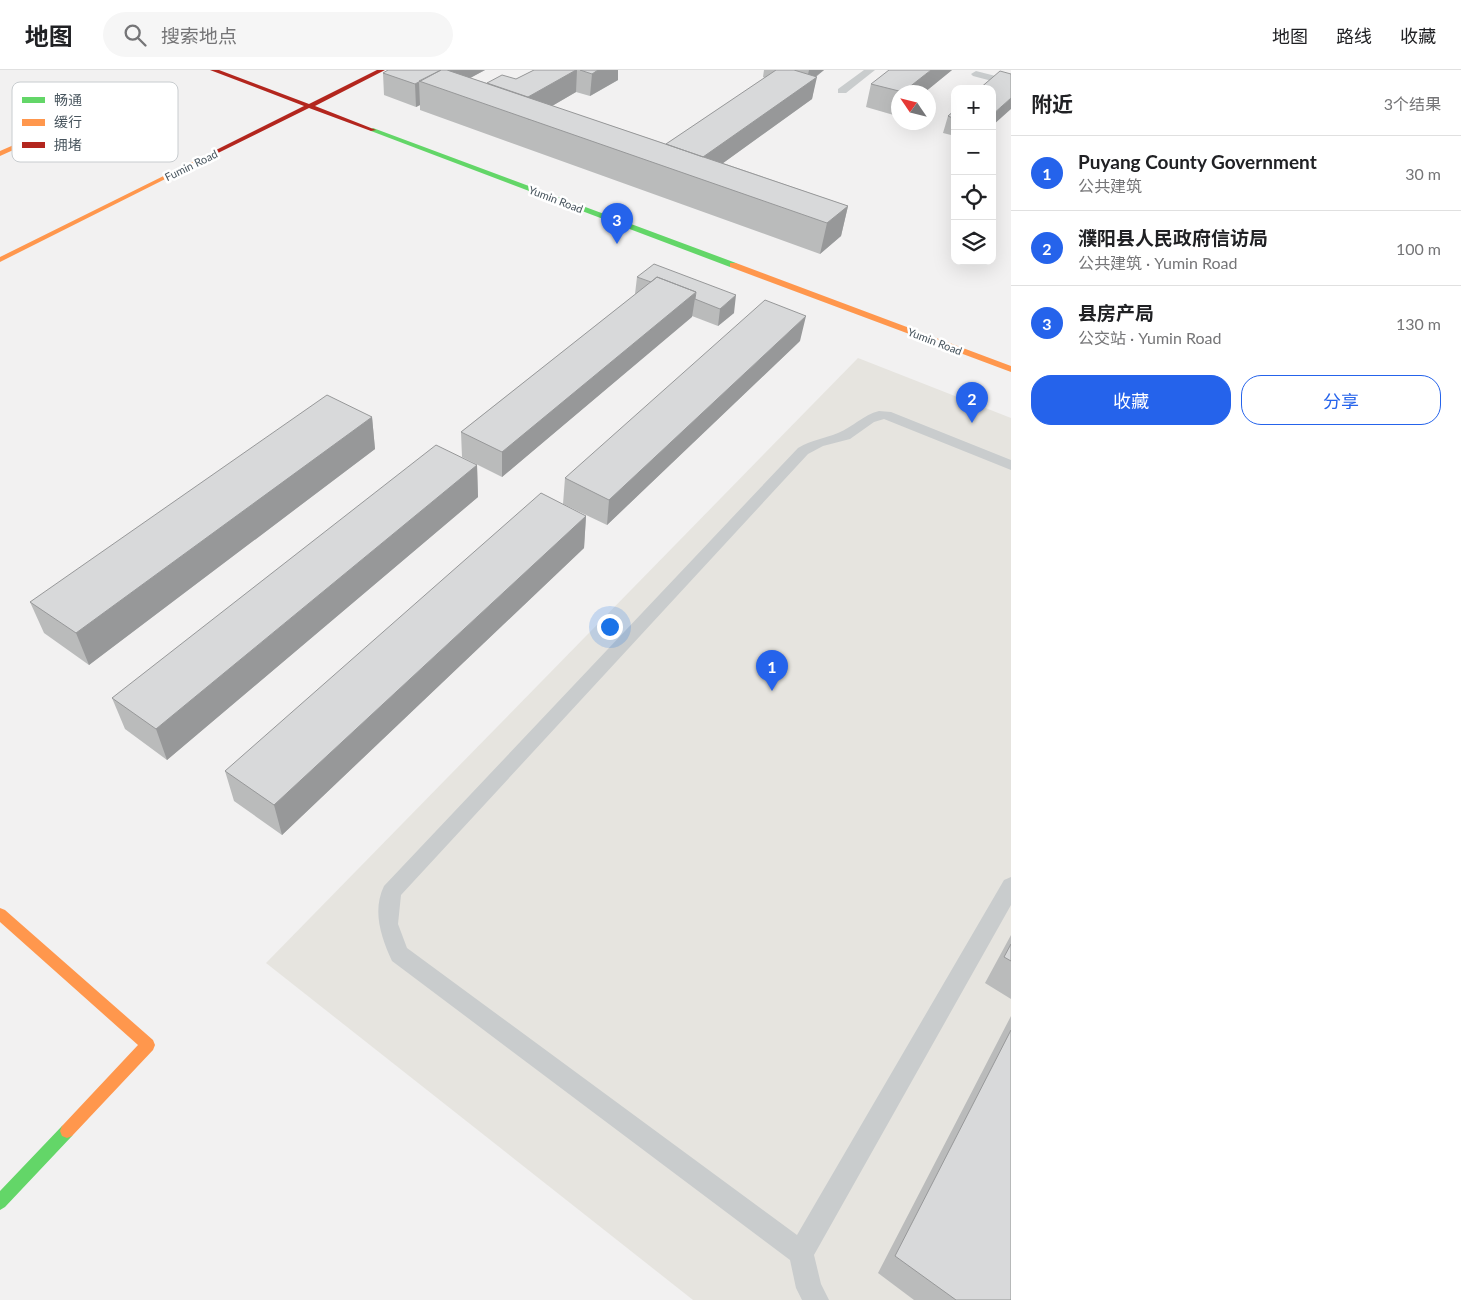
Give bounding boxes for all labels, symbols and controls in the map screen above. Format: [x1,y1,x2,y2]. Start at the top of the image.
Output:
search box [103,12,453,57]
text: 地图 [25,21,73,50]
icon: search [121,21,149,49]
text: 搜索地点 [161,24,237,47]
text: 地图 [1272,25,1308,47]
text: 路线 [1336,25,1372,47]
text: 收藏 [1400,25,1436,47]
legend [12,82,178,162]
north arrow [891,85,936,130]
map controls [951,85,996,265]
button: + [951,85,996,130]
text: 畅通 [54,91,82,108]
text: 附近 [1031,91,1073,116]
text: 3个结果 [1384,94,1441,113]
text: 缓行 [54,113,82,130]
button: − [951,130,996,175]
text: 拥堵 [54,136,82,153]
street label: Fumin Road [163,147,219,183]
text: Puyang County Government [1078,150,1317,173]
text: 1 [1042,164,1052,183]
text: 30 m [1405,164,1441,183]
button: locate [951,175,996,220]
text: 公共建筑 [1078,176,1142,195]
street label: Yumin Road [527,183,585,215]
pin: 3 [601,203,633,244]
button: layers [951,220,996,265]
text: 濮阳县人民政府信访局 [1078,226,1268,249]
text: 2 [1042,239,1052,258]
text: 100 m [1396,239,1441,258]
text: 公共建筑 · Yumin Road [1078,253,1237,272]
text: 县房产局 [1078,301,1154,324]
text: 3 [1042,314,1052,333]
text: 130 m [1396,314,1441,333]
street label: Yumin Road [906,325,964,357]
text: 公交站 · Yumin Road [1078,328,1221,347]
button: 收藏 [1031,375,1231,425]
button: 分享 [1241,375,1441,425]
pin: 2 [956,382,988,423]
your location [597,614,623,640]
pin: 1 [756,650,788,691]

